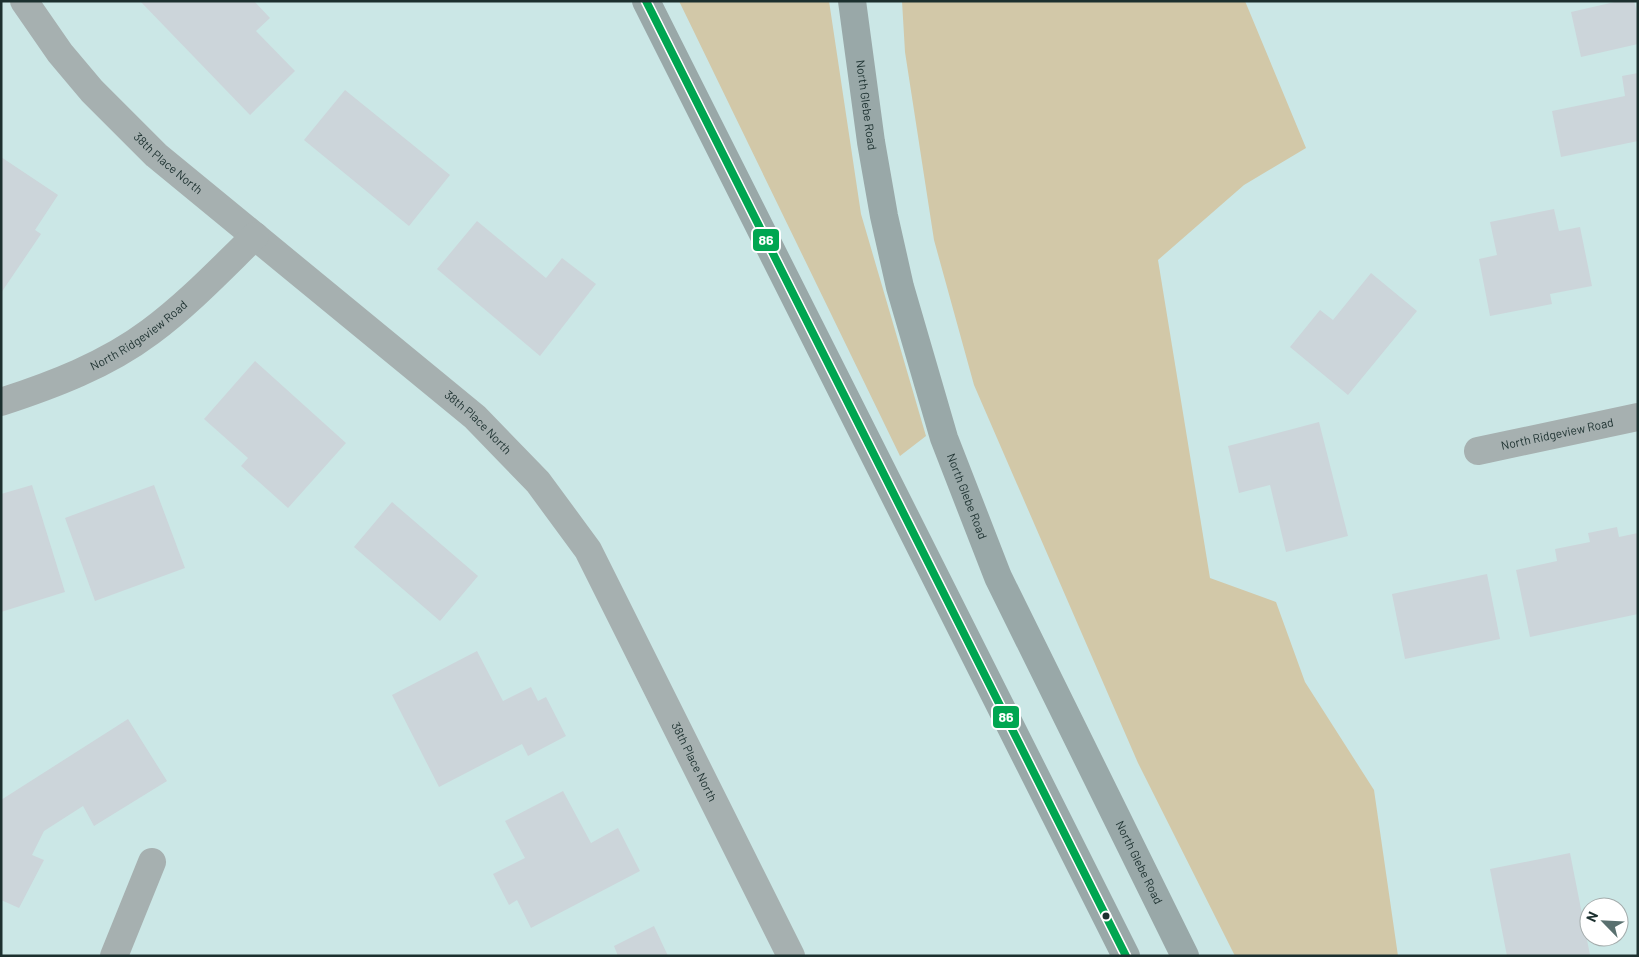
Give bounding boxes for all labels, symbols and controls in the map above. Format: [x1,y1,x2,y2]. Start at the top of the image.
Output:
street label: North Glebe Road [854,59,880,151]
street label: 38th Place North [131,129,206,196]
line badge: 86 [752,228,780,252]
text: 86 [758,231,774,248]
street label: North Ridgeview Road [88,297,190,373]
street label: 38th Place North [442,387,515,456]
street label: North Ridgeview Road [1499,414,1615,452]
street label: North Glebe Road [945,451,991,541]
line badge: 86 [992,705,1020,729]
text: 86 [998,708,1014,725]
street label: 38th Place North [669,719,720,803]
street label: North Glebe Road [1113,818,1166,906]
north arrow [1579,897,1629,947]
text: N [1582,909,1601,924]
unlabelled marker [1101,911,1111,921]

